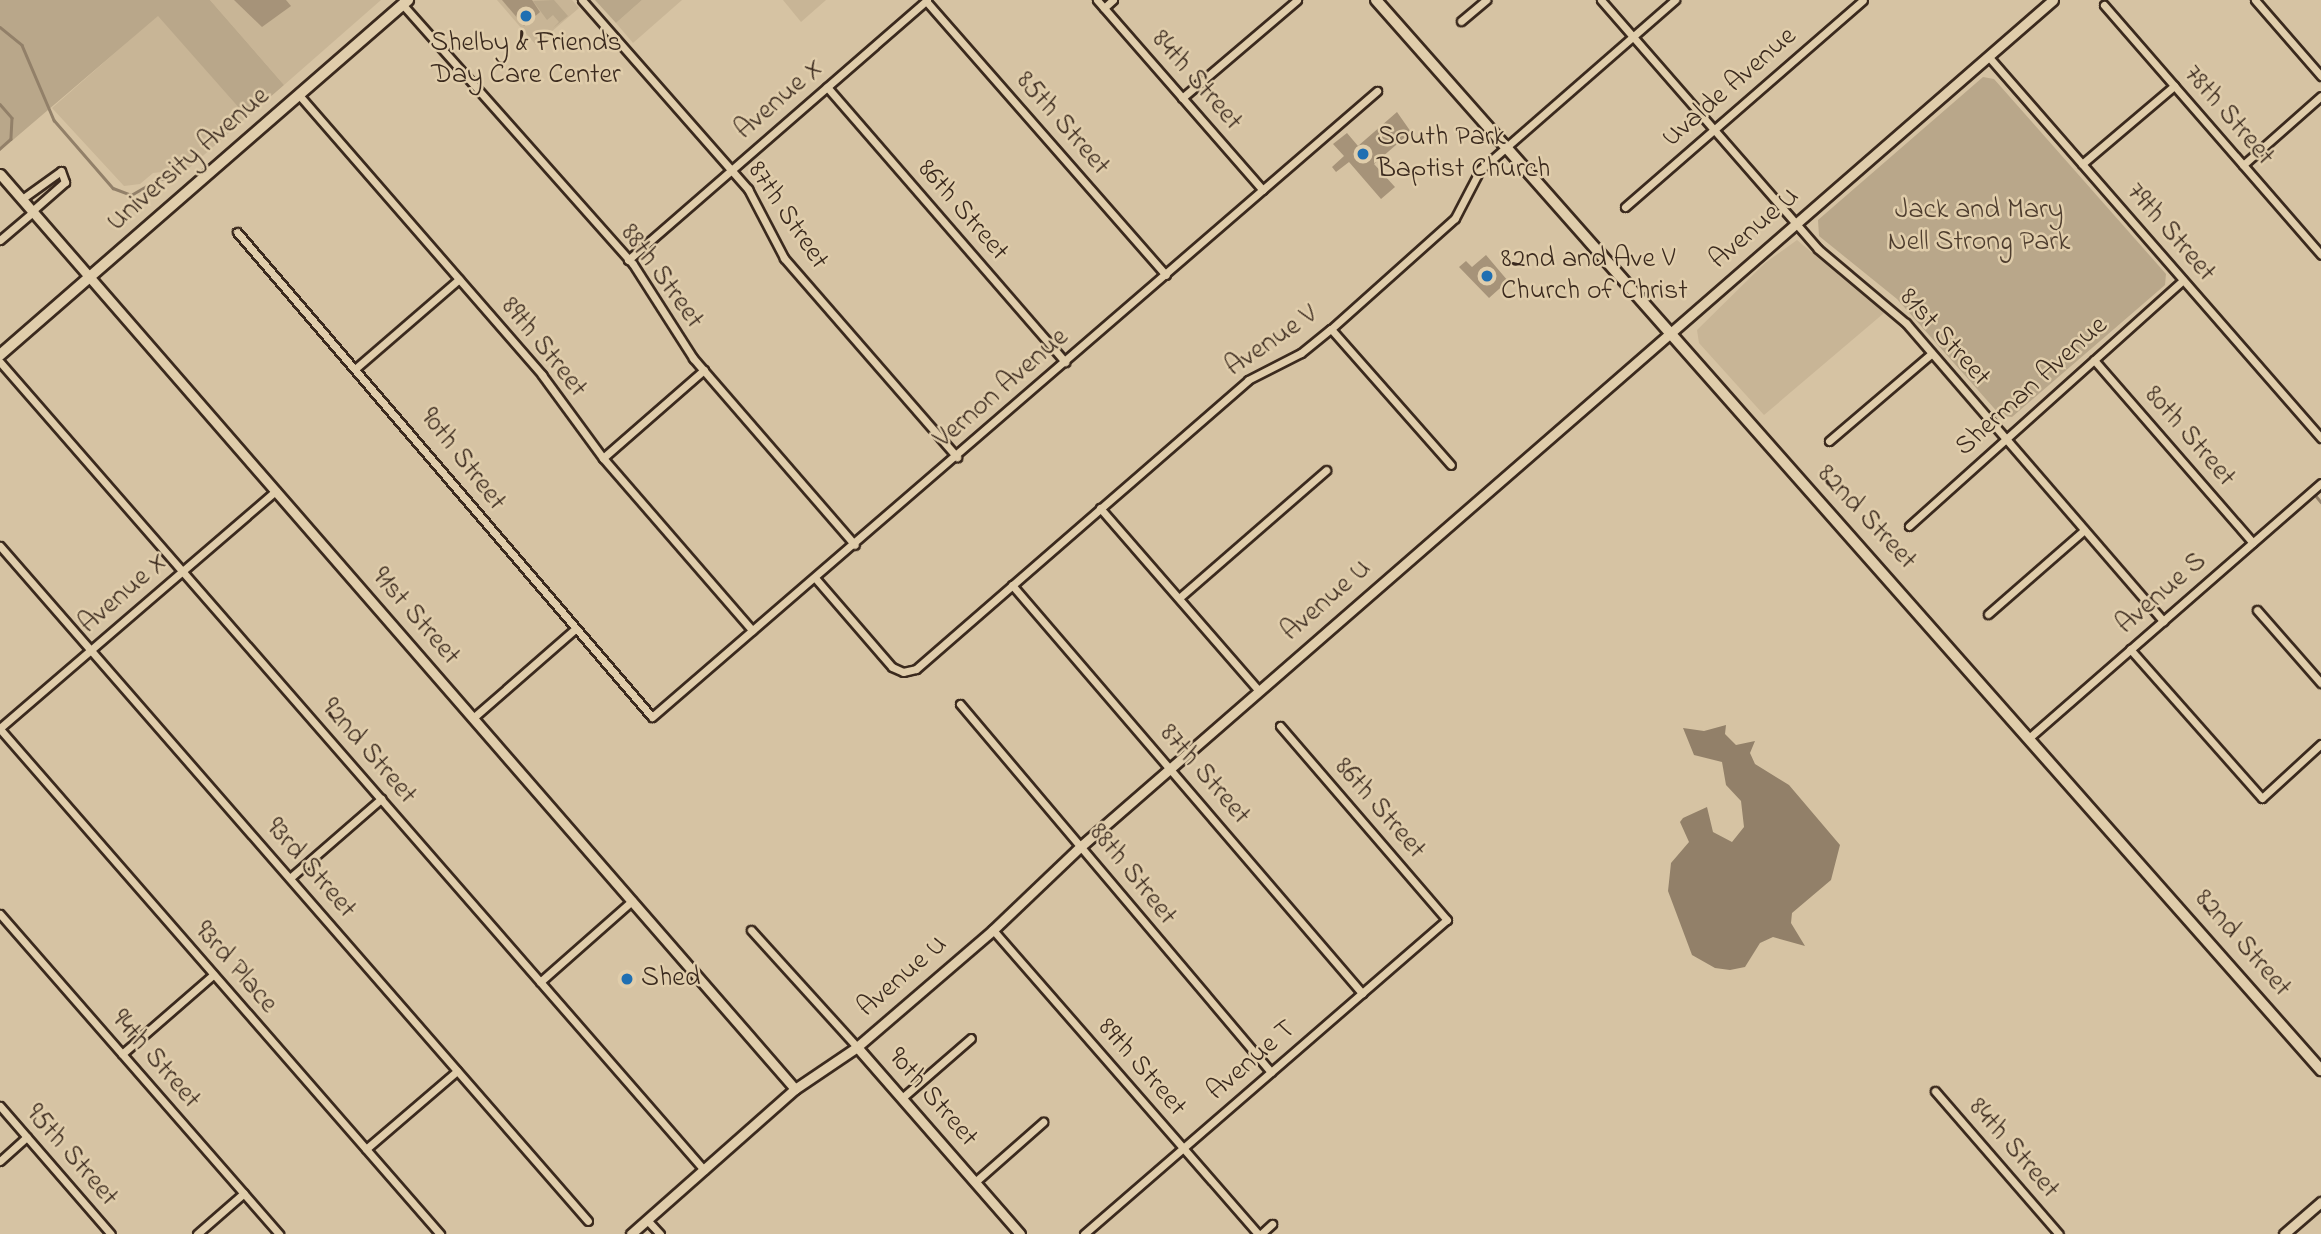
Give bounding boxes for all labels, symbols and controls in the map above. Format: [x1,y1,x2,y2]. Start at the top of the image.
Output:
marker: Shelby & Friends Day Care Center [518,8,534,24]
street label: Uvalde Avenue [1656,20,1804,156]
street label: 84th Street [1143,24,1249,138]
place label: Shelby & Friends Day Care Center [430,27,622,93]
street label: Avenue X [729,52,831,148]
street label: 78th Street [2175,59,2281,173]
street label: 85th Street [1008,65,1116,183]
street label: University Avenue [101,80,277,240]
place label: South Park Baptist Church [1377,121,1550,187]
marker: South Park Baptist Church [1355,146,1371,162]
street label: 86th Street [909,154,1015,268]
street label: 87th Street [739,156,835,276]
street label: 79th Street [2118,177,2222,289]
street label: Avenue U [1703,181,1807,277]
park label: Jack and Mary Nell Strong Park [1888,194,2070,260]
street label: 88th Street [612,218,710,336]
place label: 82nd and Ave V Church of Christ [1501,243,1688,309]
marker: 82nd and Ave V Church of Christ [1479,268,1495,284]
street label: 81st Street [1891,282,1997,394]
street label: 89th Street [492,291,594,405]
street label: Avenue V [1220,299,1324,385]
street label: Sherman Avenue [1949,310,2115,464]
street label: Vernon Avenue [928,321,1076,457]
street label: 80th Street [2136,380,2242,494]
street label: 90th Street [412,402,512,518]
street label: 82nd Street [1809,458,1923,578]
street label: Avenue X [73,546,175,642]
street label: Avenue S [2110,546,2214,642]
street label: Avenue U [1275,553,1379,649]
street label: 91st Street [363,561,467,673]
street label: 92nd Street [313,692,423,812]
street label: 87th Street [1151,718,1257,832]
street label: 86th Street [1326,752,1432,866]
street label: 93rd Street [257,812,363,926]
street label: 88th Street [1081,817,1183,933]
street label: 82nd Street [2186,883,2298,1005]
street label: 93rd Place [186,915,284,1021]
street label: Avenue U [851,929,955,1025]
place label: Shed [641,962,701,996]
marker: Shed [619,971,635,987]
street label: 94th Street [103,1004,207,1116]
street label: 89th Street [1089,1012,1193,1124]
street label: Avenue T [1201,1013,1303,1109]
street label: 90th Street [880,1041,984,1155]
street label: 84th Street [1960,1092,2066,1206]
street label: 95th Street [17,1098,125,1214]

